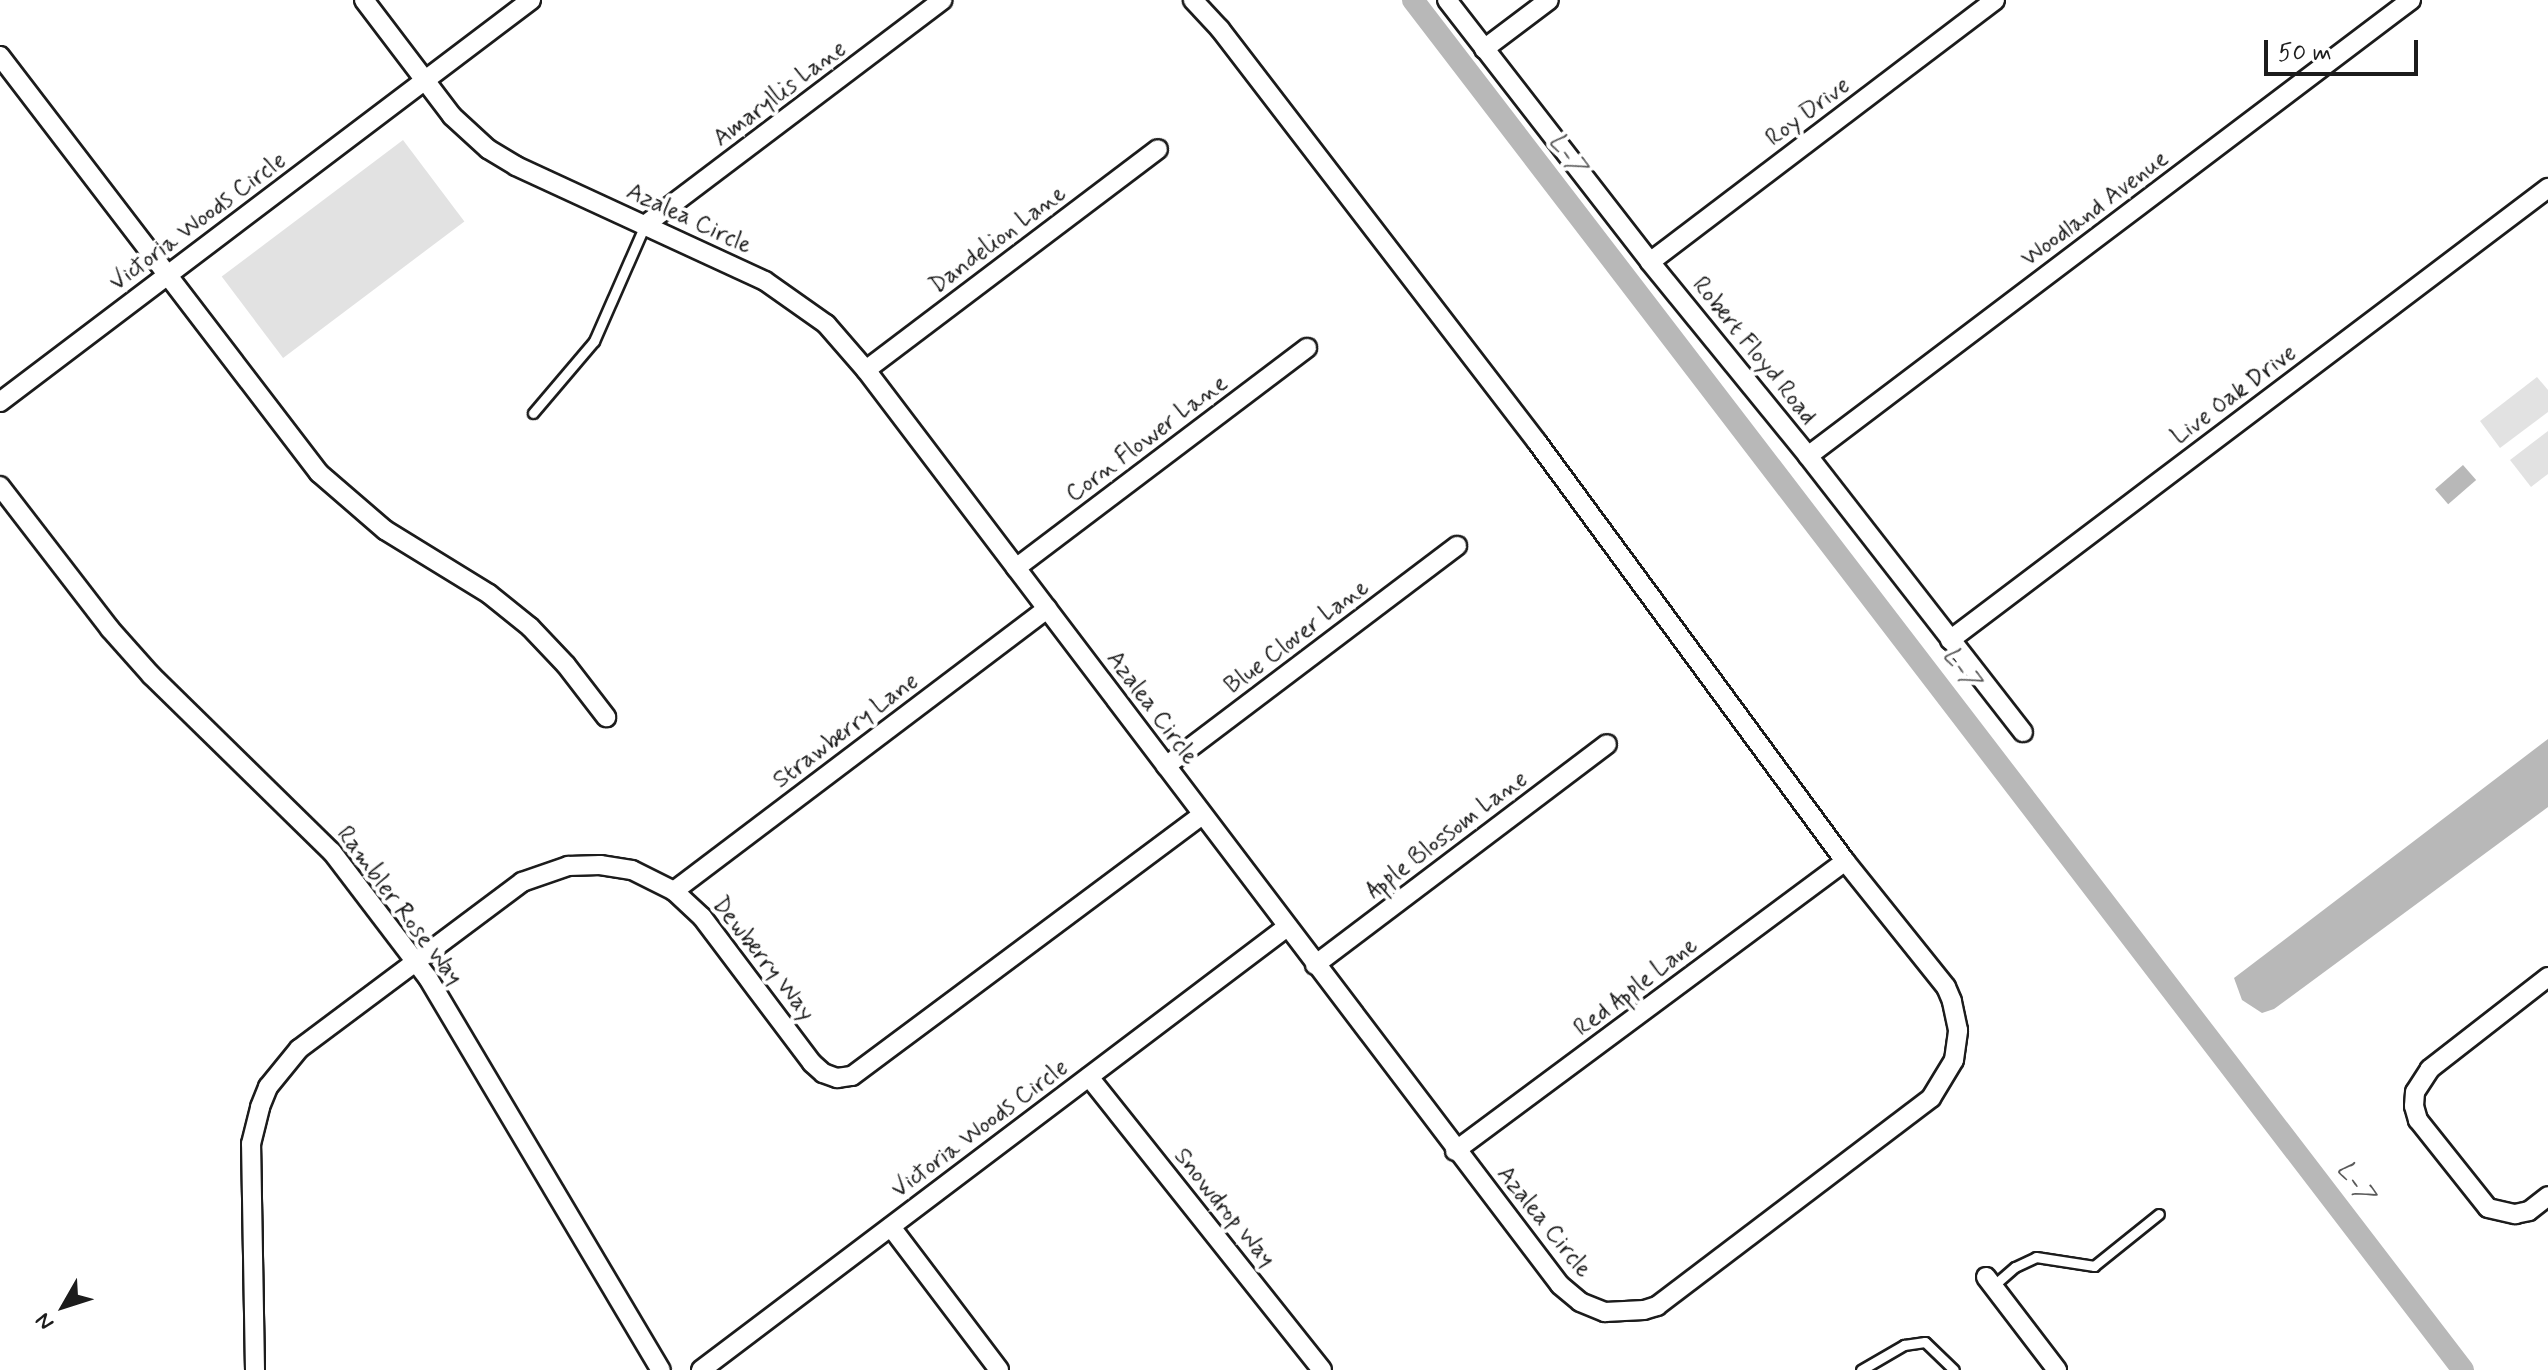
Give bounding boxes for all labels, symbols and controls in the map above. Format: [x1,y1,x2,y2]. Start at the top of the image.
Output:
scale bar [2268,24,2422,74]
street label: Amaryllis Lane [709,36,851,152]
text: 50 m [2278,38,2332,69]
street label: Roy Drive [1761,72,1855,152]
water label: L-7 [1540,127,1592,181]
street label: Woodland Avenue [2015,144,2175,274]
street label: Victoria Woods Circle [104,146,292,298]
street label: Azalea Circle [622,177,756,261]
street label: Dandelion Lane [925,180,1071,300]
street label: Robert Floyd Road [1687,273,1821,429]
street label: Live Oak Drive [2166,339,2302,451]
street label: Corn Flower Lane [1063,371,1231,507]
street label: Blue Clover Lane [1220,574,1374,700]
water label: L-7 [1934,641,1986,695]
street label: Azalea Circle [1100,646,1204,770]
street label: Strawberry Lane [768,667,924,795]
street label: Apple Blossom Lane [1360,765,1534,905]
street label: Rambler Rose Way [329,820,469,992]
street label: Dewberry Way [705,891,821,1027]
street label: Red Apple Lane [1568,931,1704,1043]
street label: Victoria Woods Circle [886,1053,1074,1205]
street label: Snowdrop Way [1166,1141,1282,1275]
water label: L-7 [2328,1155,2380,1209]
street label: Azalea Circle [1490,1161,1598,1283]
north arrow [24,1266,104,1346]
text: N [30,1307,61,1336]

